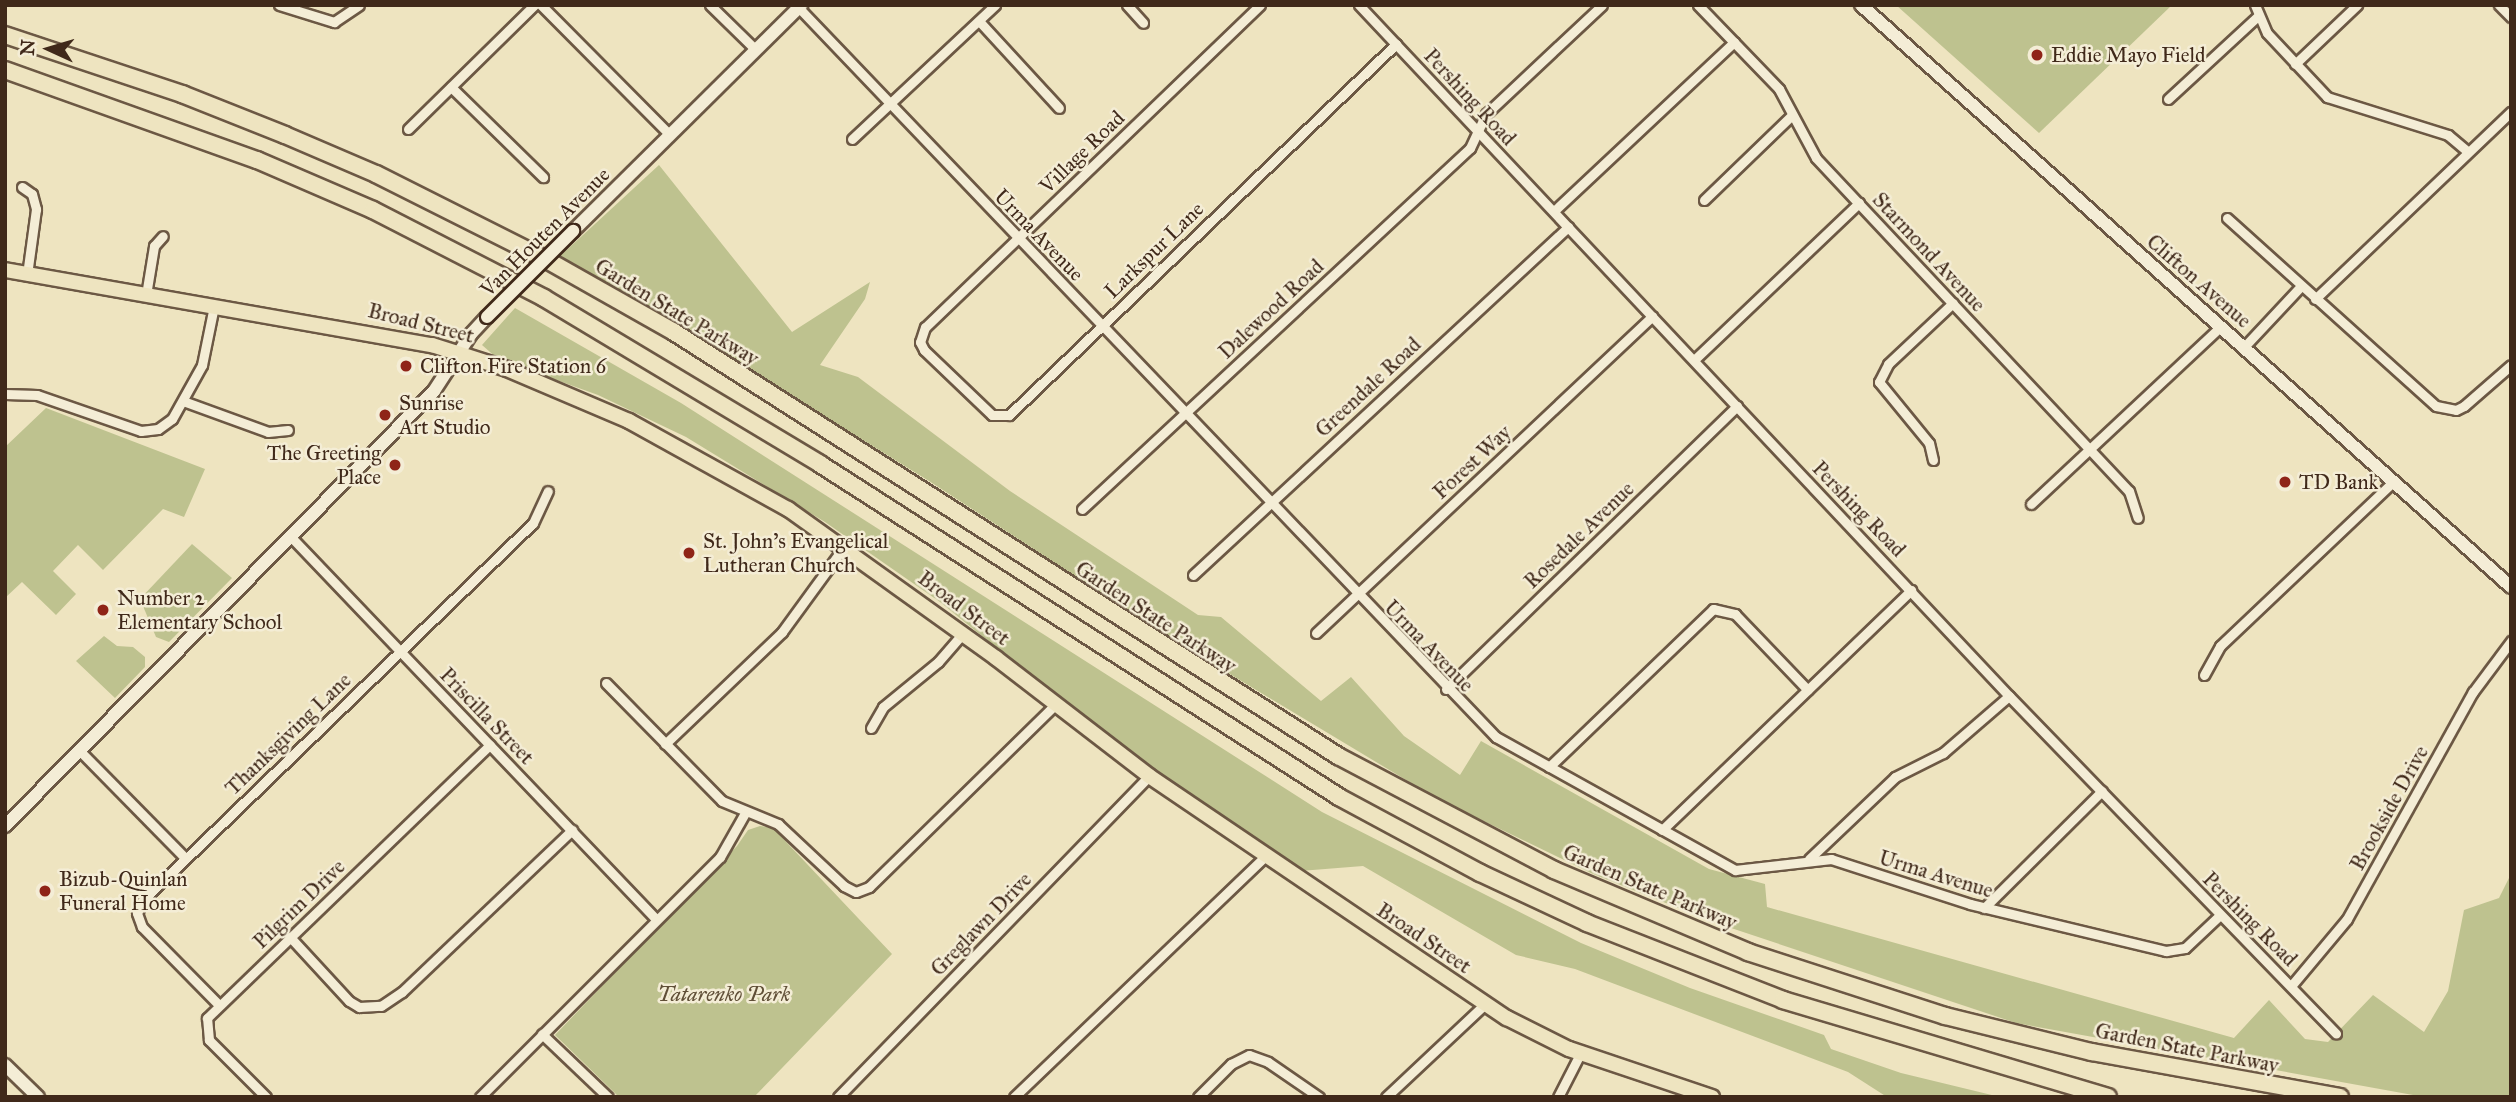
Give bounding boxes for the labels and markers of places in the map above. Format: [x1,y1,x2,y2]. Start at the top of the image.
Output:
place label: Eddie Mayo Field [2051,42,2206,68]
marker: Eddie Mayo Field [2029,47,2045,63]
place label: Clifton Fire Station 6 [420,353,606,379]
marker: Clifton Fire Station 6 [398,358,414,374]
place label: Sunrise Art Studio [399,390,491,440]
marker: Sunrise Art Studio [377,407,393,423]
place label: The Greeting Place [267,440,381,490]
marker: The Greeting Place [387,457,403,473]
place label: TD Bank [2299,469,2378,495]
marker: TD Bank [2277,474,2293,490]
place label: St. John's Evangelical Lutheran Church [703,528,889,578]
marker: St. John's Evangelical Lutheran Church [681,545,697,561]
place label: Number 2 Elementary School [117,585,282,635]
marker: Number 2 Elementary School [95,602,111,618]
place label: Bizub-Quinlan Funeral Home [59,866,187,916]
marker: Bizub-Quinlan Funeral Home [37,883,53,899]

